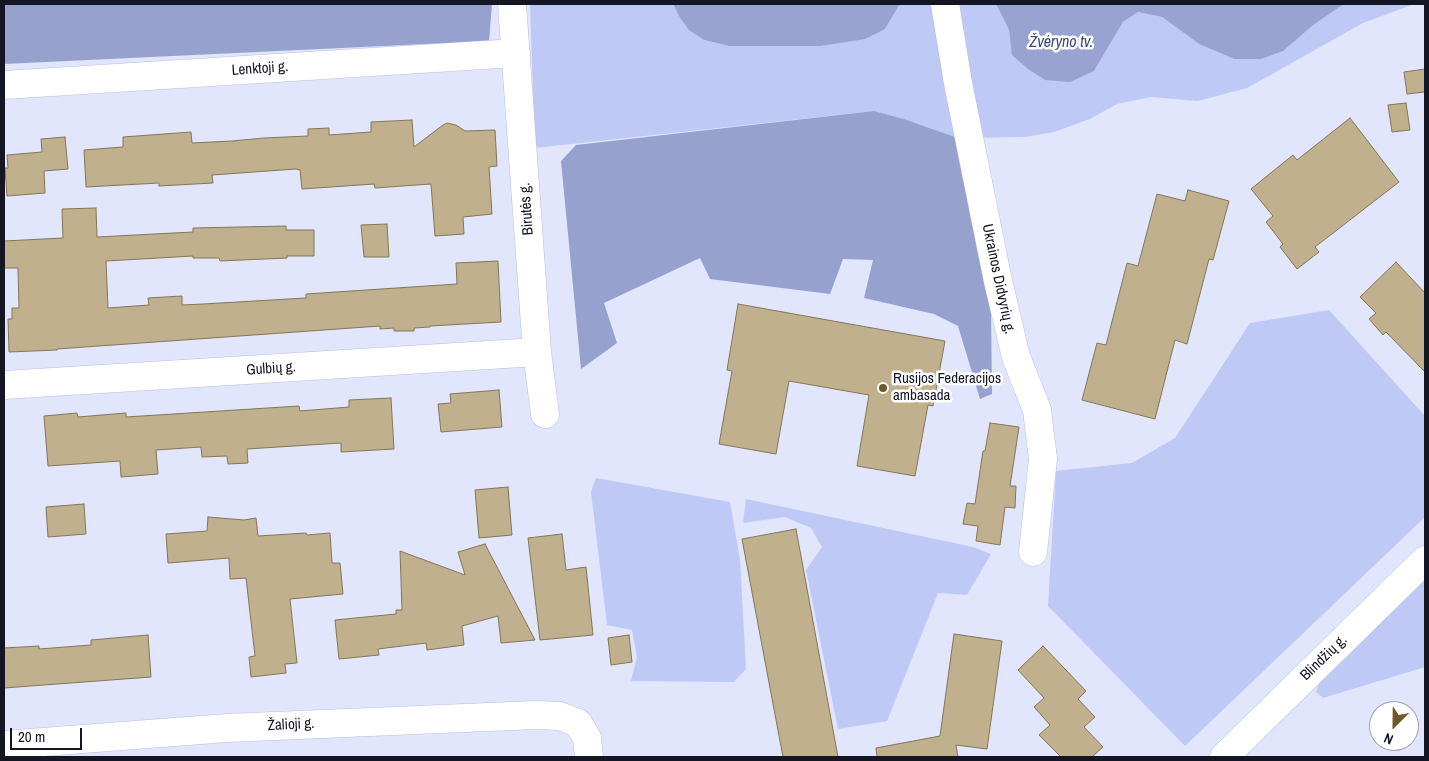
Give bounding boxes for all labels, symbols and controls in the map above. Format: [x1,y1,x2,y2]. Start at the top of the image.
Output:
water label: Žvėryno tv. [1029,33,1093,53]
street label: Lenktoji g. [231,58,289,80]
street label: Birutės g. [516,182,538,236]
street label: Ukrainos Didvyrių g. [978,222,1018,336]
street label: Gulbių g. [245,358,297,380]
place label: Rusijos Federacijos ambasada [893,370,1001,405]
marker: Rusijos Federacijos ambasada [877,382,889,394]
street label: Blindžių g. [1297,631,1351,685]
north arrow [1369,701,1419,751]
street label: Žalioji g. [267,715,315,735]
scale bar [12,718,85,750]
text: 20 m [18,726,45,747]
text: N [1381,729,1396,749]

